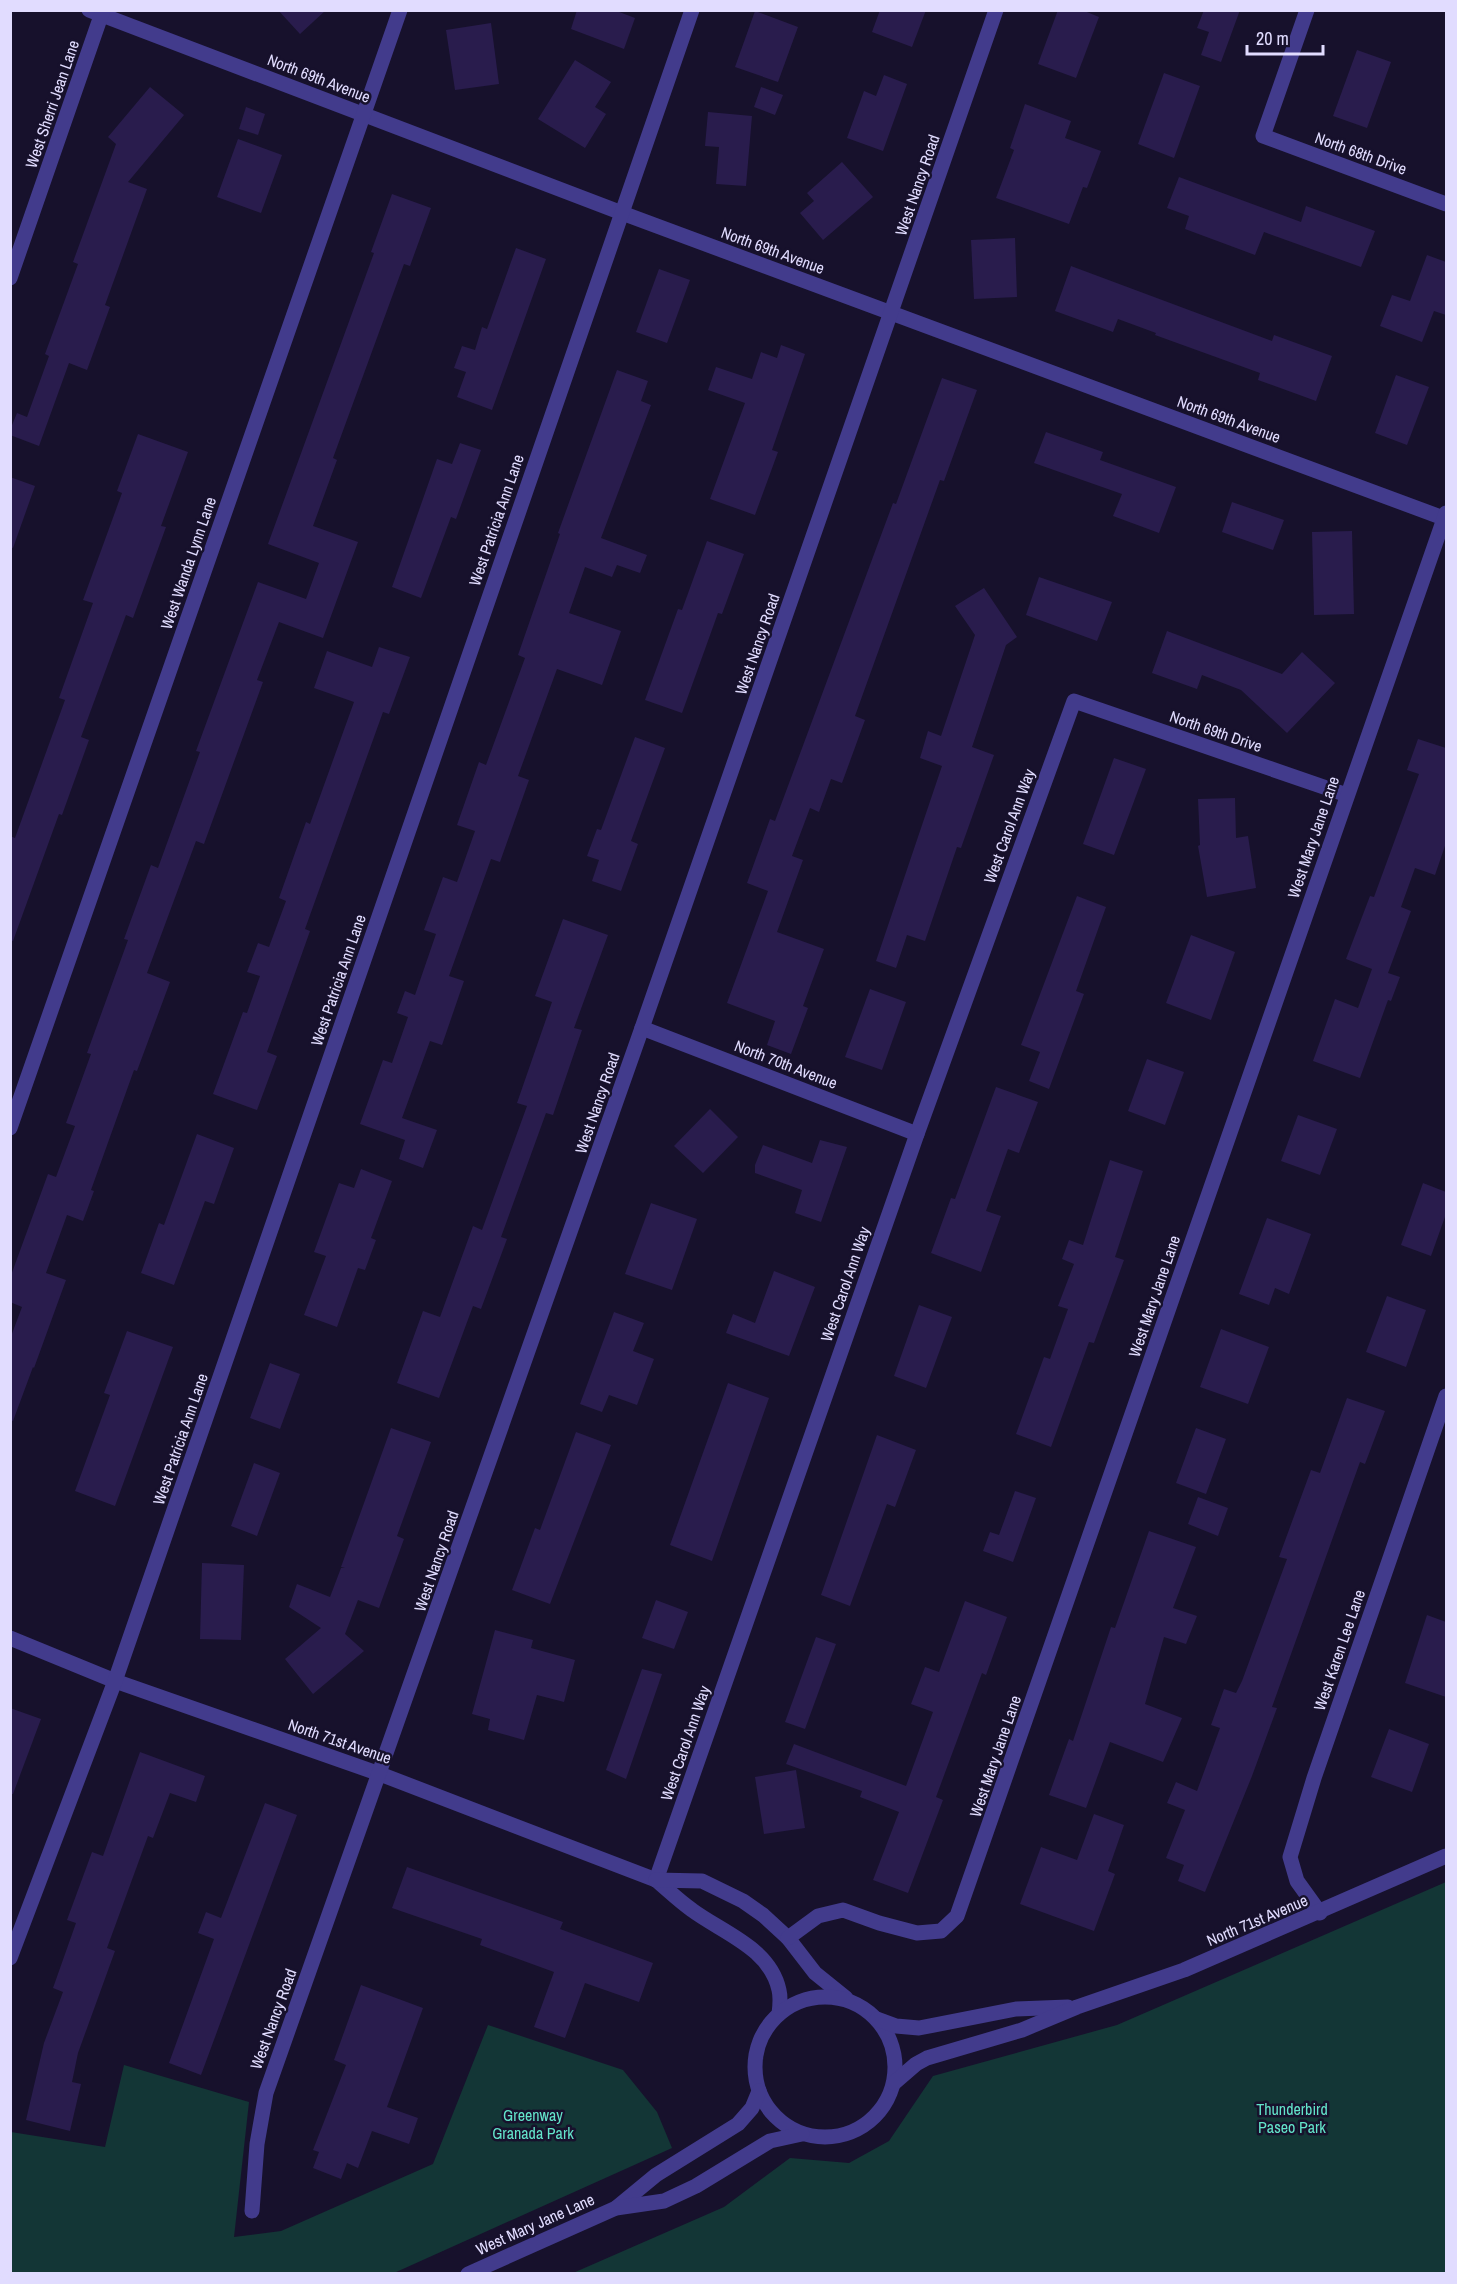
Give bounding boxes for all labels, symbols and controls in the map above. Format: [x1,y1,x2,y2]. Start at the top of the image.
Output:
scale bar [1247,18,1324,56]
text: 20 m [1256,26,1289,51]
street label: West Sherri Jean Lane [20,37,84,171]
street label: North 69th Avenue [264,48,374,108]
street label: North 68th Drive [1312,126,1410,180]
street label: West Nancy Road [889,132,945,238]
street label: North 69th Avenue [718,221,828,279]
street label: North 69th Avenue [1174,390,1284,448]
street label: West Patricia Ann Lane [463,451,529,589]
street label: West Wanda Lynn Lane [155,494,221,632]
street label: West Nancy Road [729,591,785,697]
street label: North 69th Drive [1167,705,1265,757]
street label: West Carol Ann Way [978,765,1040,886]
street label: West Mary Jane Lane [1282,773,1344,901]
street label: West Patricia Ann Lane [305,911,371,1049]
street label: North 70th Avenue [731,1034,841,1094]
street label: West Nancy Road [569,1050,625,1156]
street label: West Carol Ann Way [815,1223,875,1344]
street label: West Mary Jane Lane [1123,1232,1185,1360]
street label: West Patricia Ann Lane [147,1370,213,1508]
street label: West Nancy Road [408,1508,464,1614]
street label: West Karen Lee Lane [1308,1587,1370,1713]
street label: West Carol Ann Way [655,1682,715,1803]
street label: West Mary Jane Lane [964,1692,1026,1820]
street label: North 71st Avenue [285,1713,395,1769]
street label: North 71st Avenue [1203,1889,1311,1951]
street label: West Nancy Road [245,1966,301,2072]
park label: Thunderbird Paseo Park [1256,2098,1328,2138]
park label: Greenway Granada Park [492,2104,574,2144]
street label: West Mary Jane Lane [472,2188,598,2260]

